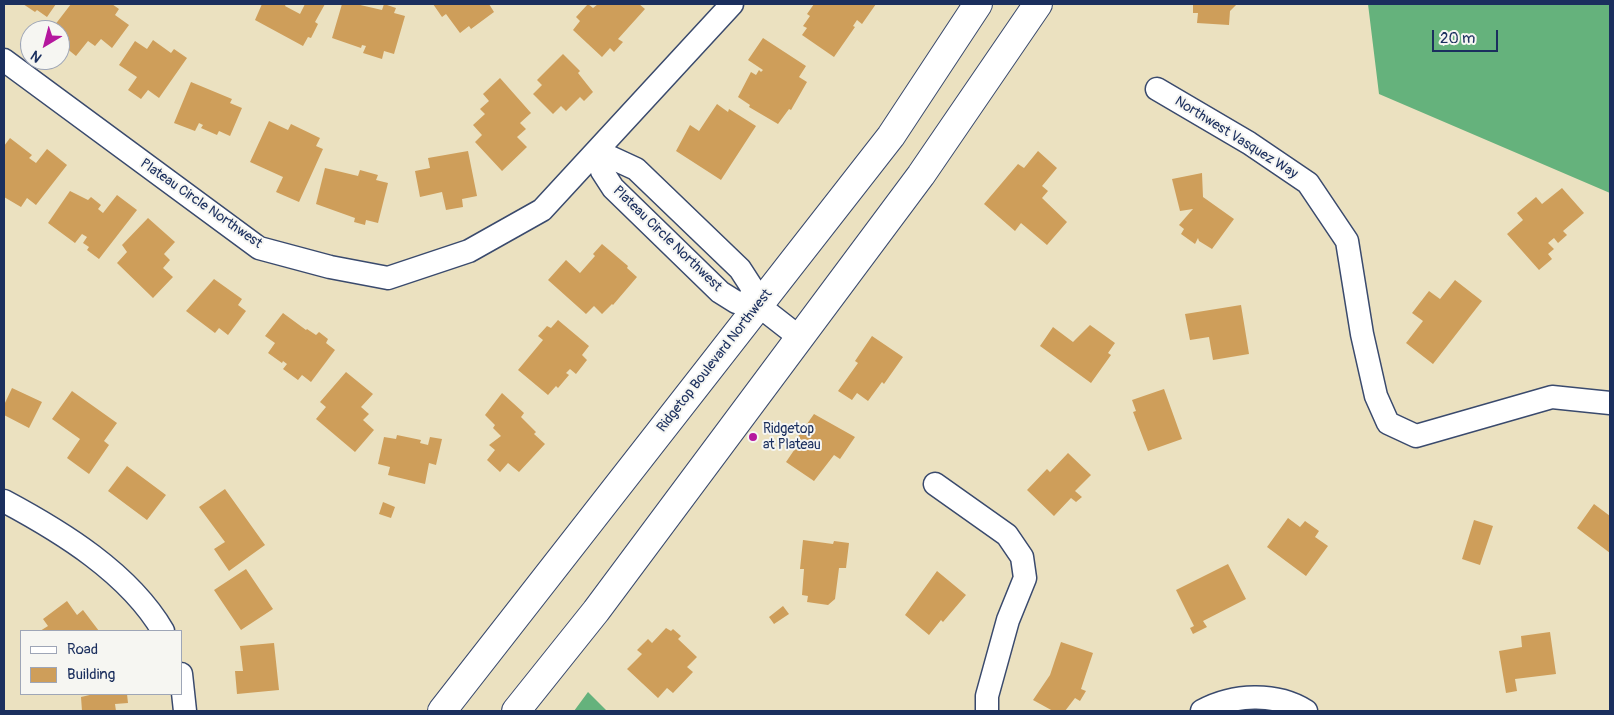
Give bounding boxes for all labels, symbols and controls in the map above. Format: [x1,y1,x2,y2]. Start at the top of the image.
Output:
north arrow [20,20,70,70]
scale bar [1434,20,1500,52]
text: 20 m [1440,29,1475,48]
text: N [27,47,45,66]
street label: Northwest Vasquez Way [1171,93,1301,183]
street label: Plateau Circle Northwest [137,156,265,252]
street label: Plateau Circle Northwest [609,183,725,295]
street label: Ridgetop Boulevard Northwest [654,286,776,436]
place label: Ridgetop at Plateau [763,421,821,454]
marker: Ridgetop at Plateau [747,431,759,443]
legend [20,630,182,695]
text: Road [67,640,98,659]
text: Building [67,665,115,684]

